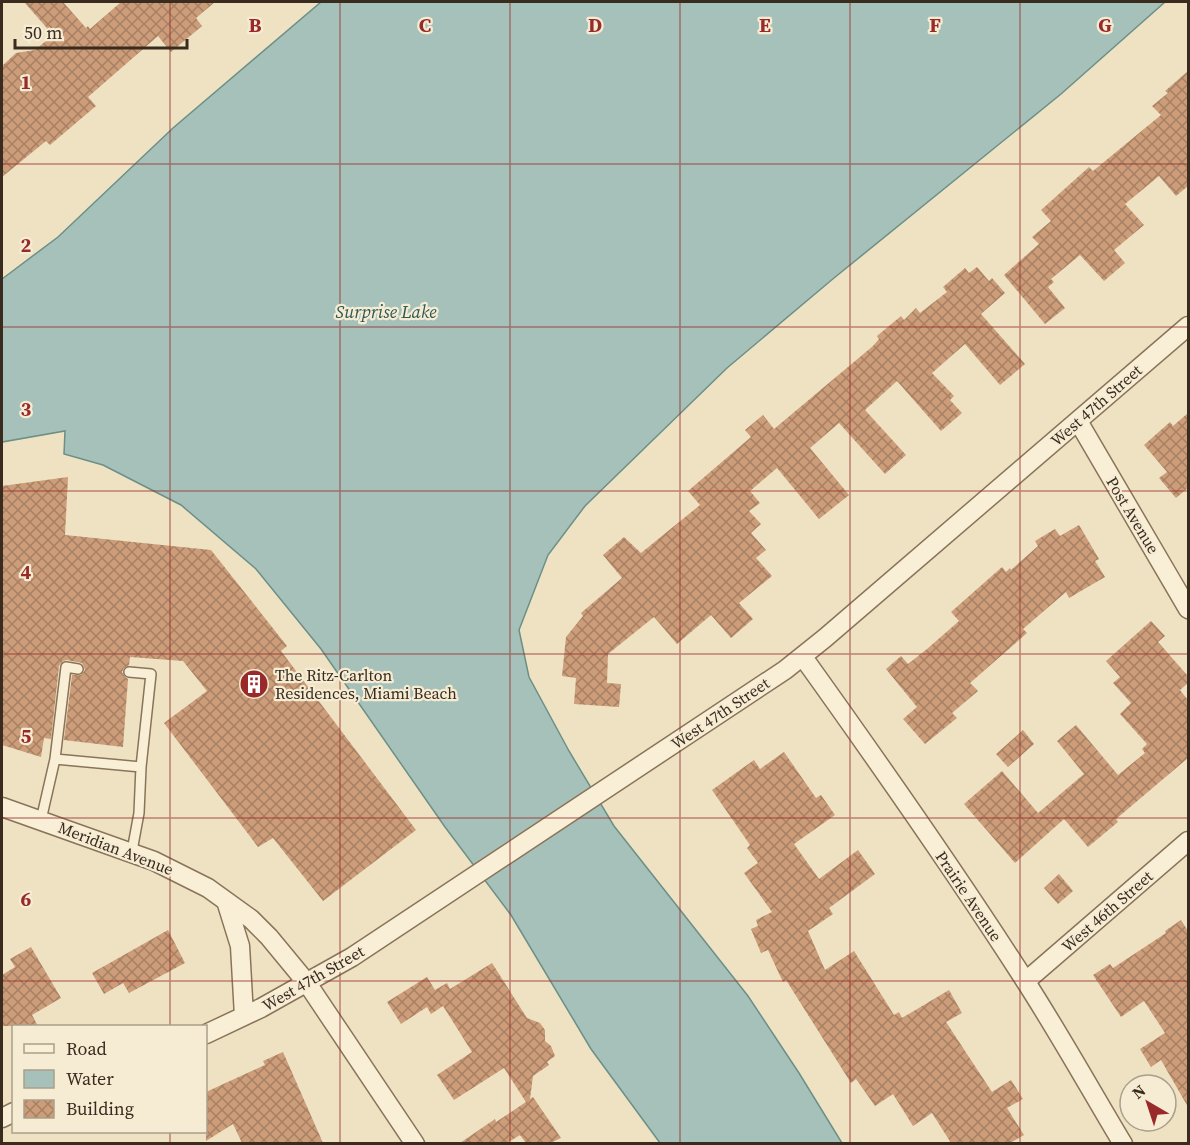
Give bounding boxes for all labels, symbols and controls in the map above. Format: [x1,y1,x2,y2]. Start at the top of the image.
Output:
text: B [248,11,262,39]
text: C [419,11,431,39]
text: D [588,11,602,39]
text: E [759,11,771,39]
text: F [929,11,941,39]
text: G [1098,11,1112,39]
scale bar [15,12,188,50]
text: 50 m [24,20,62,45]
text: 1 [21,68,31,96]
text: 2 [21,231,32,259]
water label: Surprise Lake [335,299,437,324]
street label: West 47th Street [1046,359,1147,451]
text: 3 [21,395,32,423]
street label: Post Avenue [1101,472,1165,558]
text: 4 [21,558,32,586]
place label: The Ritz-Carlton Residences, Miami Beach [275,664,457,704]
building icon: The Ritz-Carlton Residences, Miami Beach [238,668,270,700]
street label: West 47th Street [667,672,774,754]
text: 5 [21,722,32,750]
street label: Meridian Avenue [55,816,177,880]
street label: Prairie Avenue [931,846,1007,946]
street label: West 46th Street [1057,865,1158,957]
text: 6 [21,885,32,913]
street label: West 47th Street [258,940,369,1016]
legend [12,1025,207,1133]
text: Road [66,1036,107,1061]
text: Water [66,1066,114,1091]
north arrow [1118,1073,1178,1133]
text: N [1127,1079,1150,1104]
text: Building [66,1096,134,1121]

